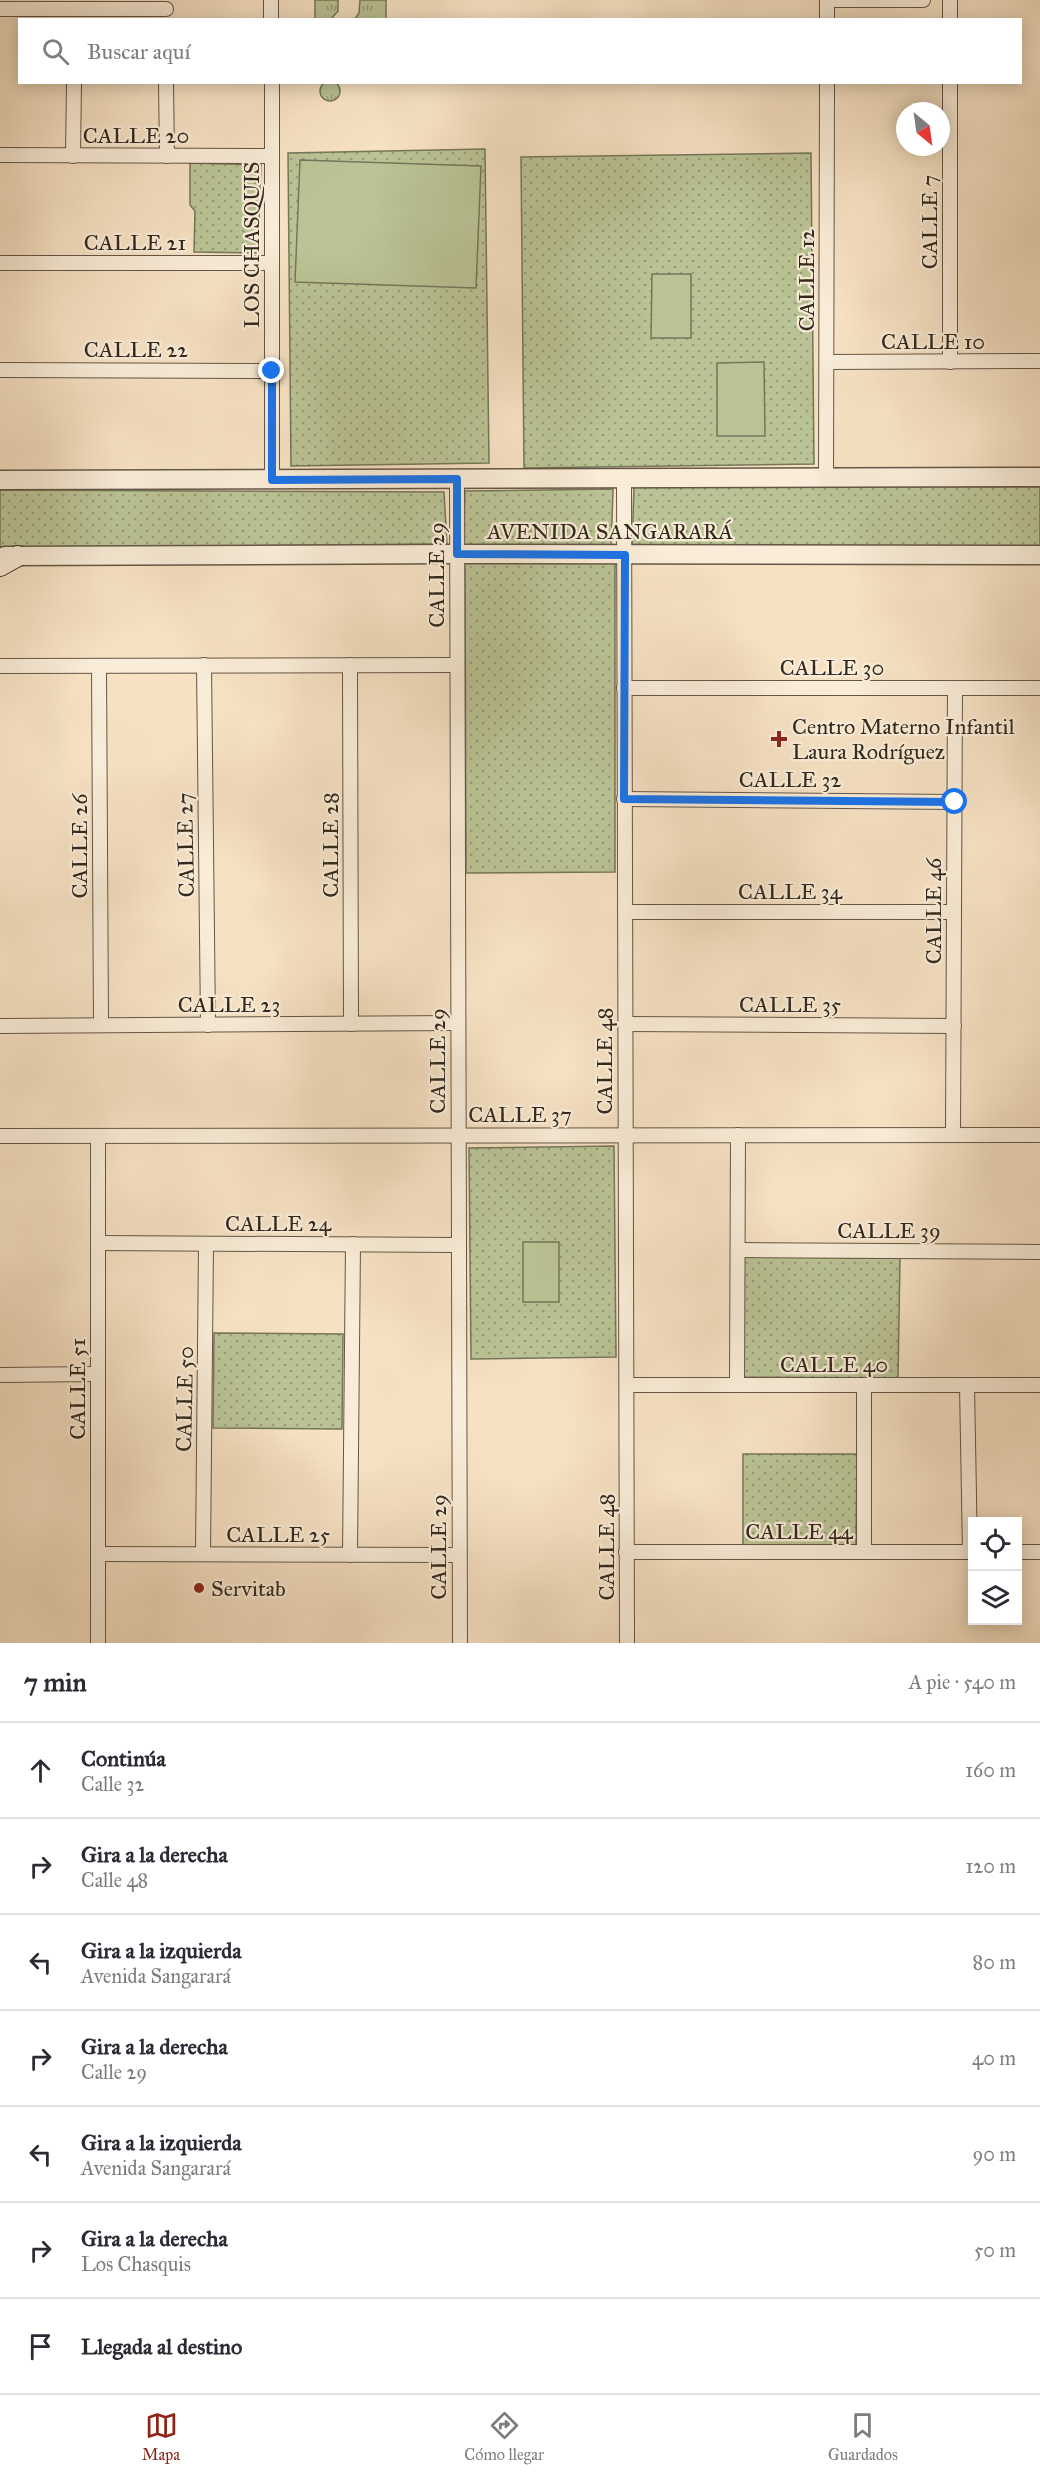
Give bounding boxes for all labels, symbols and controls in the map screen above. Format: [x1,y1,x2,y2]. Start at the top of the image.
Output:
search box [18,18,1022,84]
icon: search [39,35,72,68]
text: Buscar aquí [87,38,190,65]
north arrow [896,102,950,156]
street label: CALLE 20 [83,122,189,149]
street label: LOS CHASQUIS [238,162,265,328]
street label: CALLE 7 [916,175,943,269]
street label: CALLE 21 [84,229,186,256]
street label: CALLE 12 [793,229,820,331]
street label: CALLE 10 [881,328,985,355]
street label: CALLE 22 [84,336,188,363]
route end [258,357,284,383]
street label: AVENIDA SANGARARÁ [486,518,733,545]
street label: CALLE 29 [423,522,450,628]
street label: CALLE 30 [780,654,884,681]
place label: Centro Materno Infantil Laura Rodríguez [792,713,1015,765]
marker: Centro Materno Infantil Laura Rodríguez [770,730,788,748]
street label: CALLE 32 [739,766,841,793]
route start [941,788,967,814]
street label: CALLE 27 [171,792,200,898]
street label: CALLE 28 [317,792,344,898]
street label: CALLE 26 [66,793,93,898]
street label: CALLE 46 [920,857,947,964]
street label: CALLE 34 [738,878,843,905]
street label: CALLE 23 [178,991,280,1018]
street label: CALLE 35 [739,991,841,1018]
street label: CALLE 29 [424,1008,451,1114]
street label: CALLE 48 [591,1008,618,1114]
street label: CALLE 37 [468,1101,572,1128]
street label: CALLE 24 [225,1210,332,1237]
street label: CALLE 39 [837,1217,941,1244]
street label: CALLE 51 [64,1338,91,1440]
street label: CALLE 50 [170,1346,199,1452]
street label: CALLE 40 [780,1351,888,1378]
street label: CALLE 29 [425,1494,452,1600]
street label: CALLE 48 [593,1494,620,1600]
map controls [968,1517,1022,1625]
button: locate [968,1517,1022,1571]
street label: CALLE 44 [745,1518,853,1545]
street label: CALLE 25 [226,1521,330,1548]
button: layers [968,1571,1022,1625]
place label: Servitab [211,1575,286,1602]
marker: Servitab [192,1581,206,1595]
text: 7 min [24,1666,87,1698]
text: A pie · 540 m [909,1670,1016,1694]
text: Continúa [81,1745,166,1772]
icon: ahead [24,1754,57,1787]
text: 160 m [965,1758,1016,1782]
text: Calle 32 [81,1772,144,1796]
text: Gira a la derecha [81,1841,228,1868]
icon: right [24,1850,57,1883]
text: 120 m [965,1854,1016,1878]
text: Calle 48 [81,1868,148,1892]
text: Gira a la izquierda [81,1937,242,1964]
icon: left [24,1946,57,1979]
text: 80 m [973,1950,1016,1974]
text: Avenida Sangarará [81,1964,231,1988]
text: Gira a la derecha [81,2033,228,2060]
icon: right [24,2042,57,2075]
text: 40 m [972,2046,1016,2070]
text: Calle 29 [81,2060,147,2084]
text: Gira a la izquierda [81,2129,242,2156]
icon: left [24,2138,57,2171]
text: 90 m [973,2142,1016,2166]
text: Avenida Sangarará [81,2156,231,2180]
text: Gira a la derecha [81,2225,228,2252]
icon: right [24,2234,57,2267]
text: 50 m [974,2238,1016,2262]
text: Los Chasquis [81,2252,191,2276]
icon: arrive [24,2330,57,2363]
text: Llegada al destino [81,2333,242,2360]
tab: Mapa [142,2409,180,2464]
tab: Cómo llegar [464,2409,544,2464]
tab: Guardados [828,2409,898,2464]

